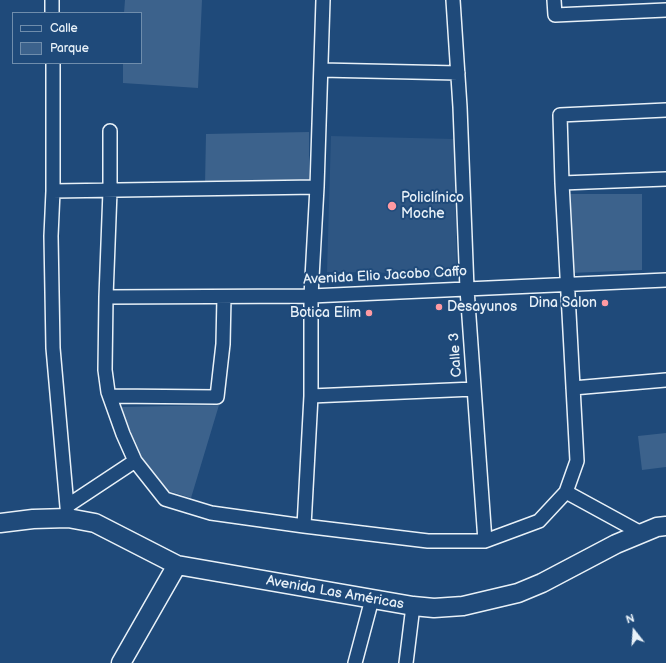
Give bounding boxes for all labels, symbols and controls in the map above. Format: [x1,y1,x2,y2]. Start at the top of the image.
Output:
legend [12,12,142,64]
text: Calle [50,21,78,36]
text: Parque [50,41,89,56]
place label: Policlínico Moche [401,190,464,222]
marker: Policlínico Moche [386,200,398,212]
street label: Avenida Elio Jacobo Caffo [303,263,467,289]
place label: Dina Salon [529,295,597,311]
marker: Dina Salon [600,298,610,308]
place label: Desayunos [447,299,517,315]
marker: Desayunos [434,302,444,312]
place label: Botica Elim [290,305,361,321]
marker: Botica Elim [364,308,374,318]
street label: Calle 3 [446,332,466,378]
street label: Avenida Las Américas [265,573,405,613]
north arrow [614,611,654,651]
text: N [624,612,636,626]

